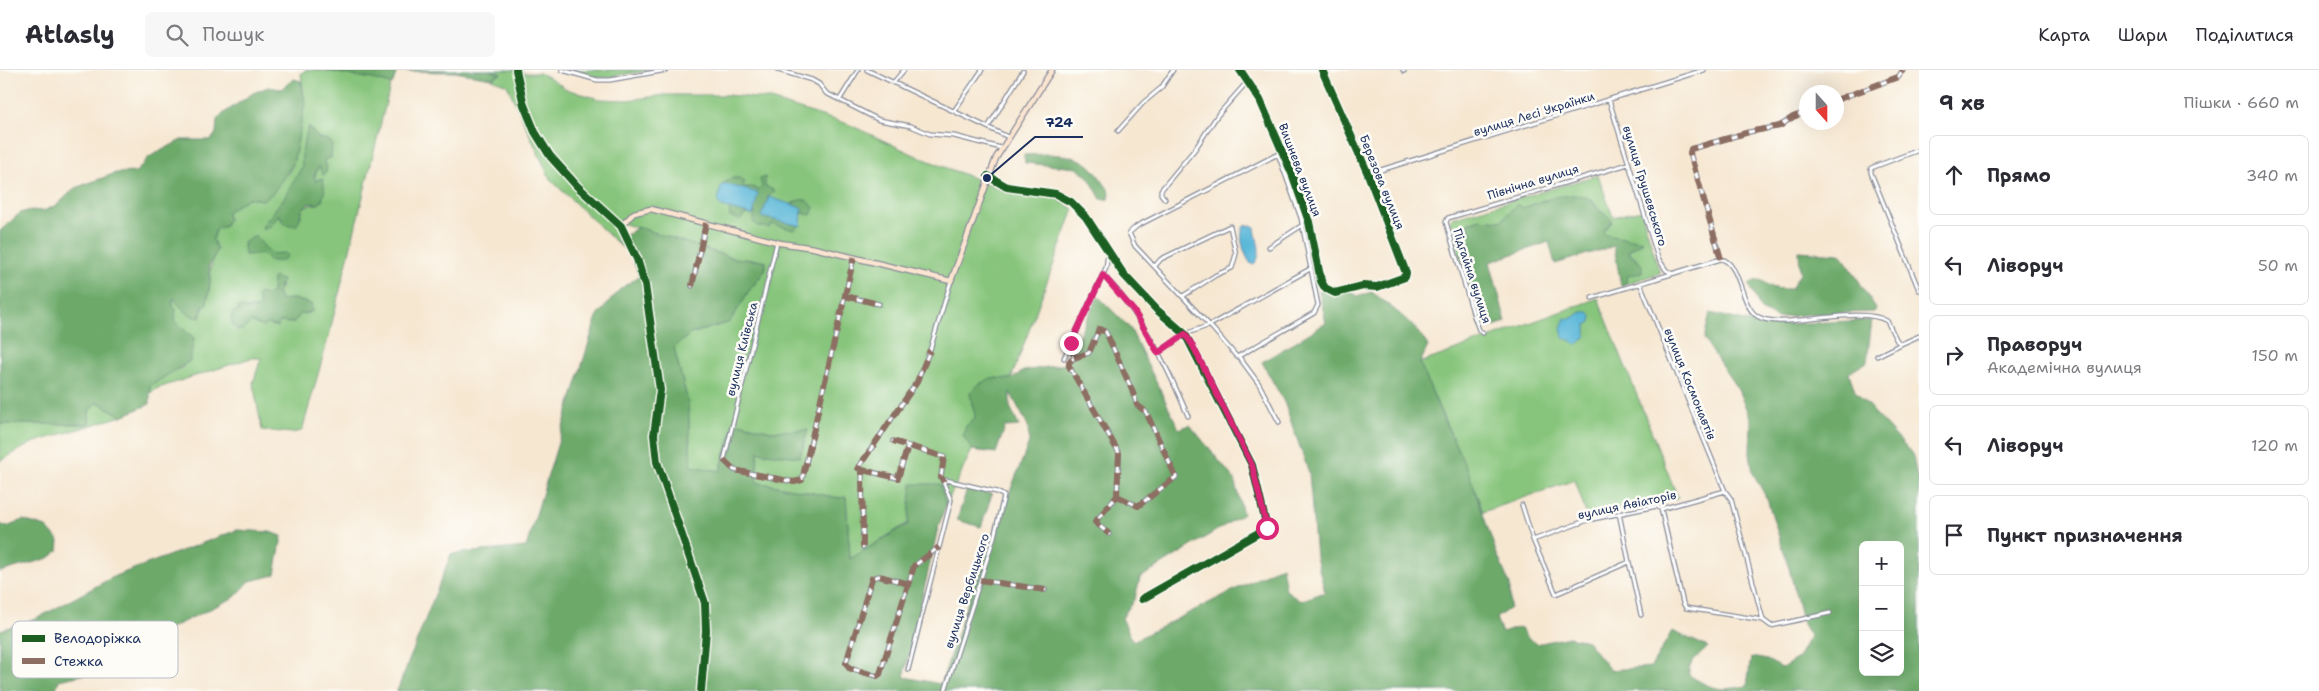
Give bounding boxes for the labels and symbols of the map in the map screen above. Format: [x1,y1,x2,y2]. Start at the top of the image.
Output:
north arrow [1799,85,1844,130]
street label: вулиця Лесі Українки [1472,88,1597,140]
callout: 724 [1035,108,1083,137]
text: 724 [1045,113,1073,131]
street label: Вишнева вулиця [1275,121,1325,219]
street label: вулиця Грушевського [1619,124,1671,248]
street label: Березова вулиця [1356,132,1408,232]
street label: Північна вулиця [1485,161,1581,203]
street label: Підгайна вулиця [1449,227,1495,325]
street label: вулиця Київська [723,300,762,398]
street label: вулиця Космонавтів [1660,326,1720,442]
route end [1060,332,1083,355]
street label: вулиця Авіаторів [1576,487,1678,523]
route start [1256,517,1279,540]
street label: вулиця Вербицького [941,531,993,651]
legend [12,621,178,678]
text: Велодоріжка [54,629,141,647]
text: Стежка [54,652,103,670]

